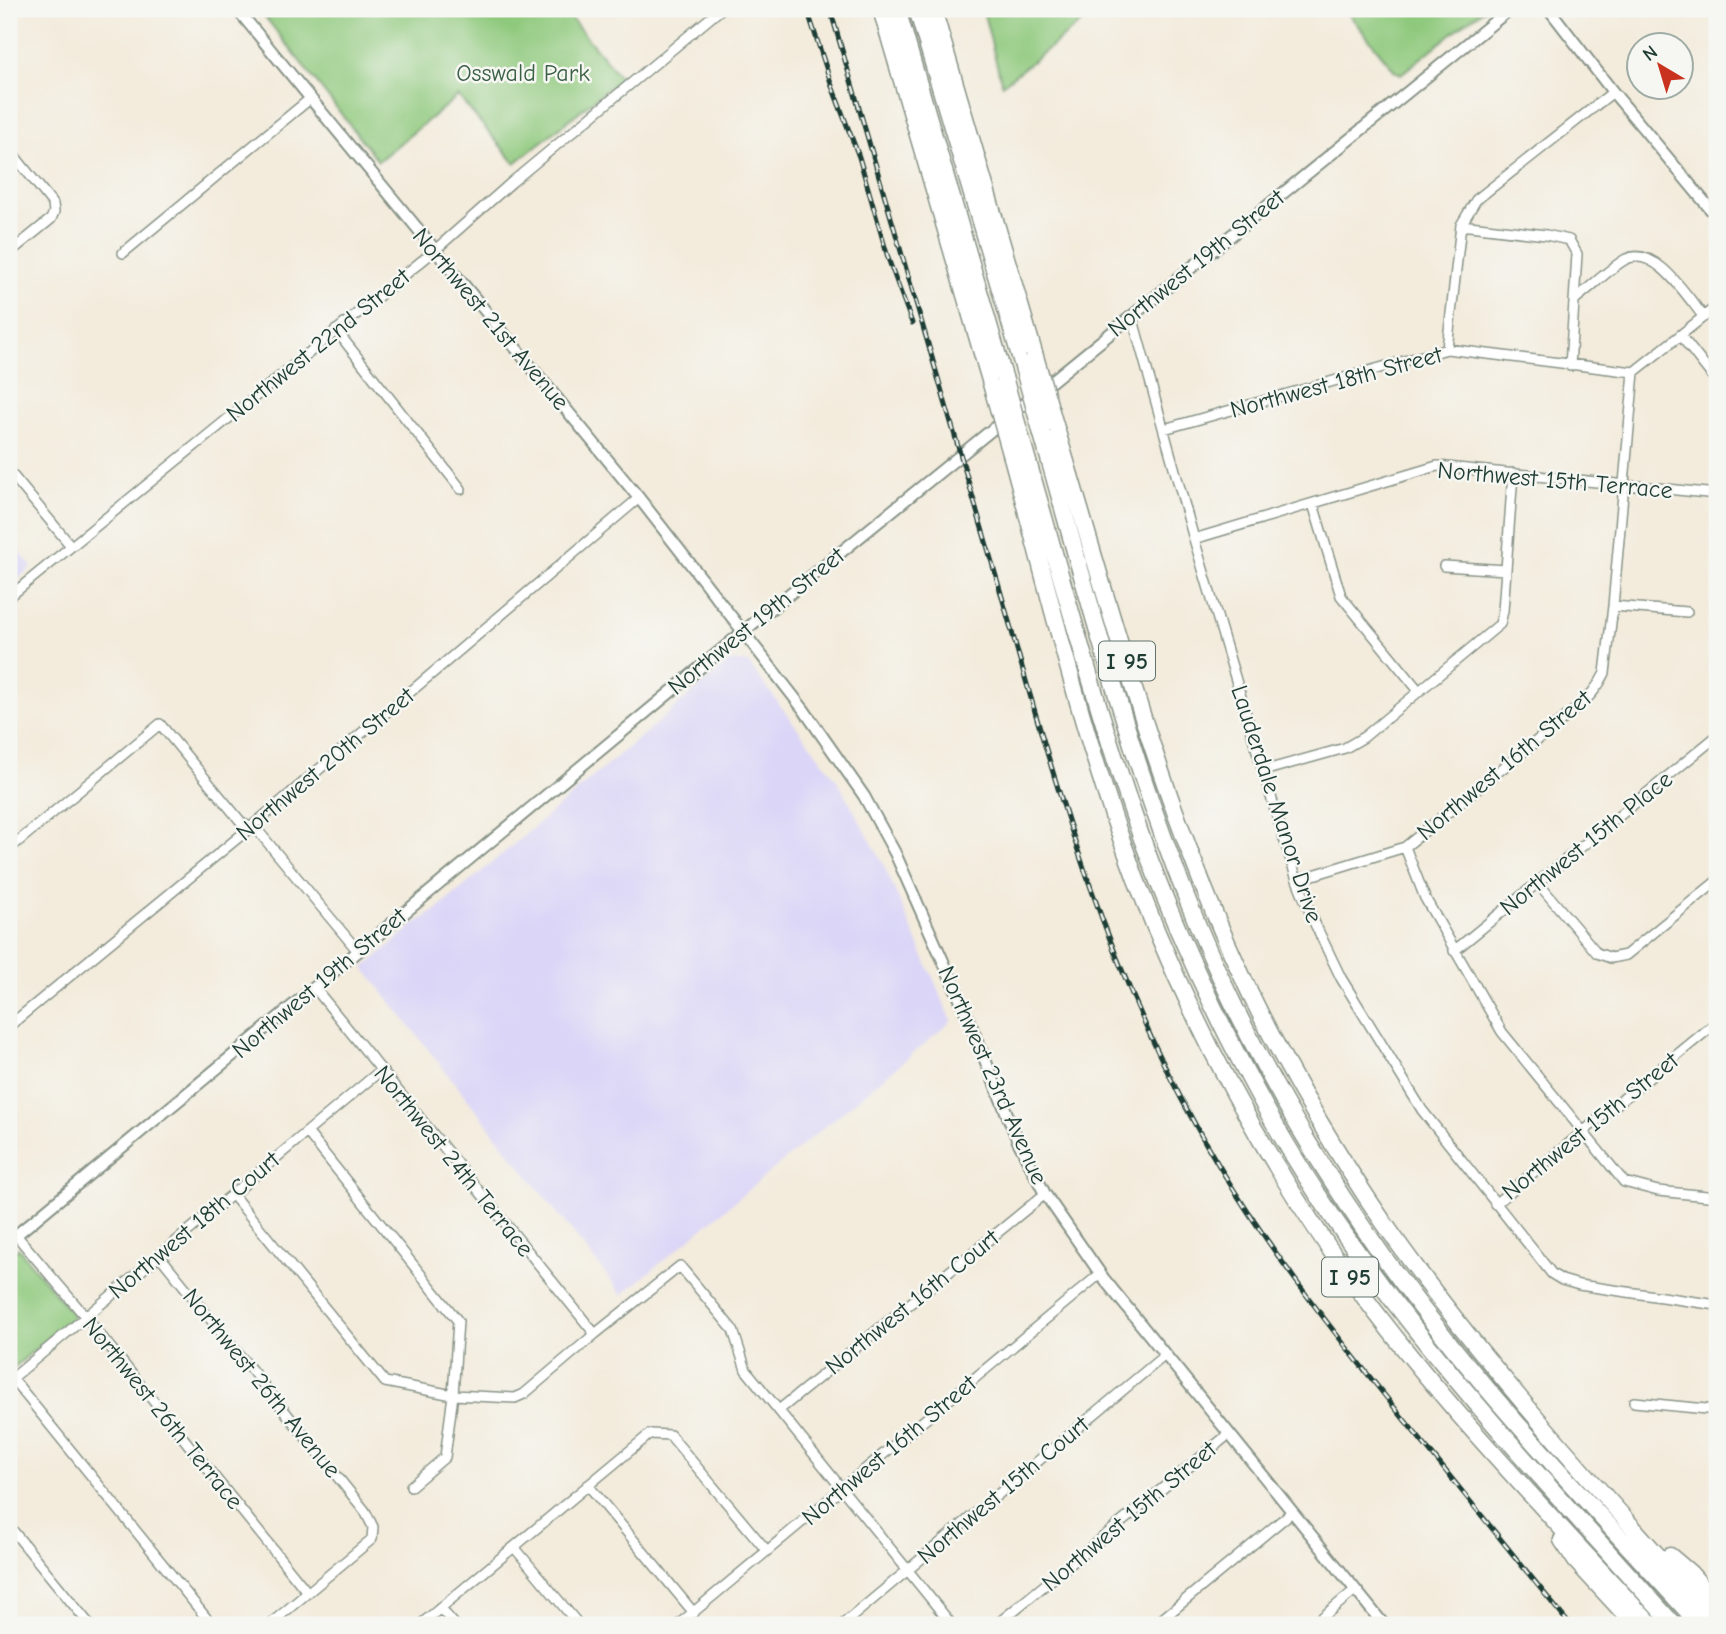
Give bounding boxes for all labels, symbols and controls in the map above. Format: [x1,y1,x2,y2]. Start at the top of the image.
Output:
north arrow [1624,32,1694,102]
text: N [1638,41,1662,66]
park label: Osswald Park [456,59,590,87]
street label: Northwest 19th Street [1102,183,1291,343]
street label: Northwest 21st Avenue [407,222,575,416]
street label: Northwest 22nd Street [221,262,416,428]
street label: Northwest 18th Street [1227,340,1446,424]
street label: Northwest 15th Terrace [1436,456,1674,504]
street label: Northwest 19th Street [662,541,851,701]
road number: I 95 [1099,642,1155,680]
street label: Northwest 20th Street [230,681,420,847]
street label: Lauderdale Manor Drive [1225,682,1329,926]
street label: Northwest 16th Street [1411,683,1598,846]
street label: Northwest 15th Place [1494,765,1678,921]
street label: Northwest 19th Street [226,901,413,1064]
street label: Northwest 23rd Avenue [932,962,1054,1188]
street label: Northwest 15th Street [1496,1046,1685,1206]
street label: Northwest 24th Terrace [368,1060,540,1262]
street label: Northwest 18th Court [103,1145,286,1305]
street label: Northwest 16th Court [820,1223,1005,1381]
road number: I 95 [1322,1258,1378,1296]
street label: Northwest 26th Avenue [177,1283,347,1483]
street label: Northwest 26th Terrace [77,1311,249,1515]
street label: Northwest 16th Street [796,1368,983,1531]
street label: Northwest 15th Court [912,1409,1095,1570]
street label: Northwest 15th Street [1036,1434,1223,1597]

